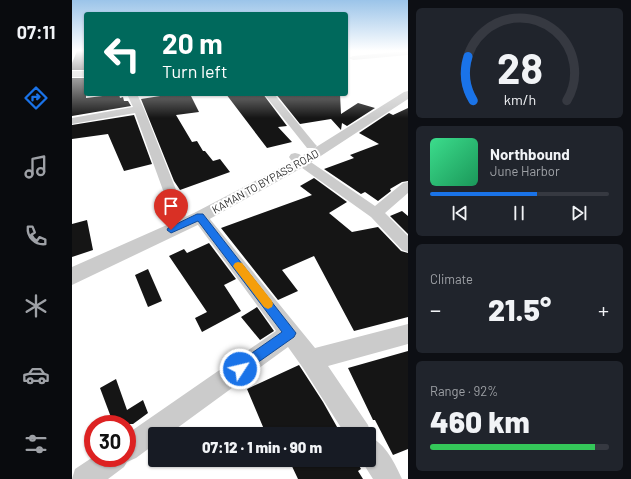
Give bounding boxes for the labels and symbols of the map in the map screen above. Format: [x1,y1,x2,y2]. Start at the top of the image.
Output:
street label: KAMAN TO BYPASS ROAD [209,146,321,216]
pin [154,189,188,230]
position arrow [219,348,261,390]
speed limit sign: 30 [84,415,136,467]

